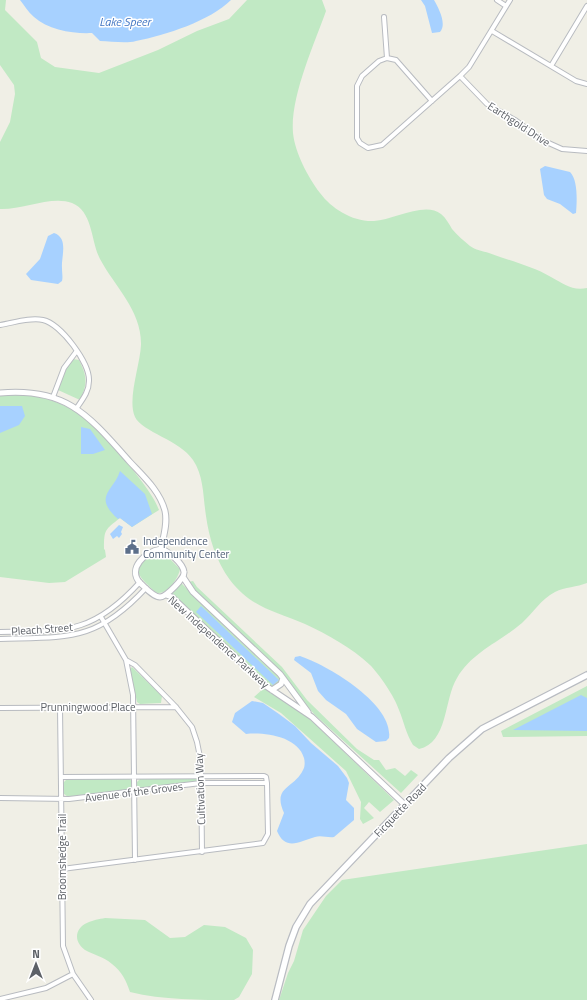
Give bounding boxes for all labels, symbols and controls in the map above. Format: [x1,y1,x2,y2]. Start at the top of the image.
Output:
water label: Lake Speer [99,12,153,31]
street label: Earthgold Drive [485,98,554,150]
place label: Independence Community Center [143,533,230,562]
public building icon: Independence Community Center [124,539,140,555]
street label: New Independence Parkway [165,592,274,692]
street label: Pleach Street [11,619,73,639]
street label: Prunningwood Place [41,699,136,715]
street label: Cultivation Way [191,752,209,825]
street label: Avenue of the Groves [84,778,184,806]
street label: Ficquette Road [370,779,430,841]
street label: Broomshedge Trail [54,814,70,900]
north arrow [16,944,56,984]
text: N [32,946,40,962]

